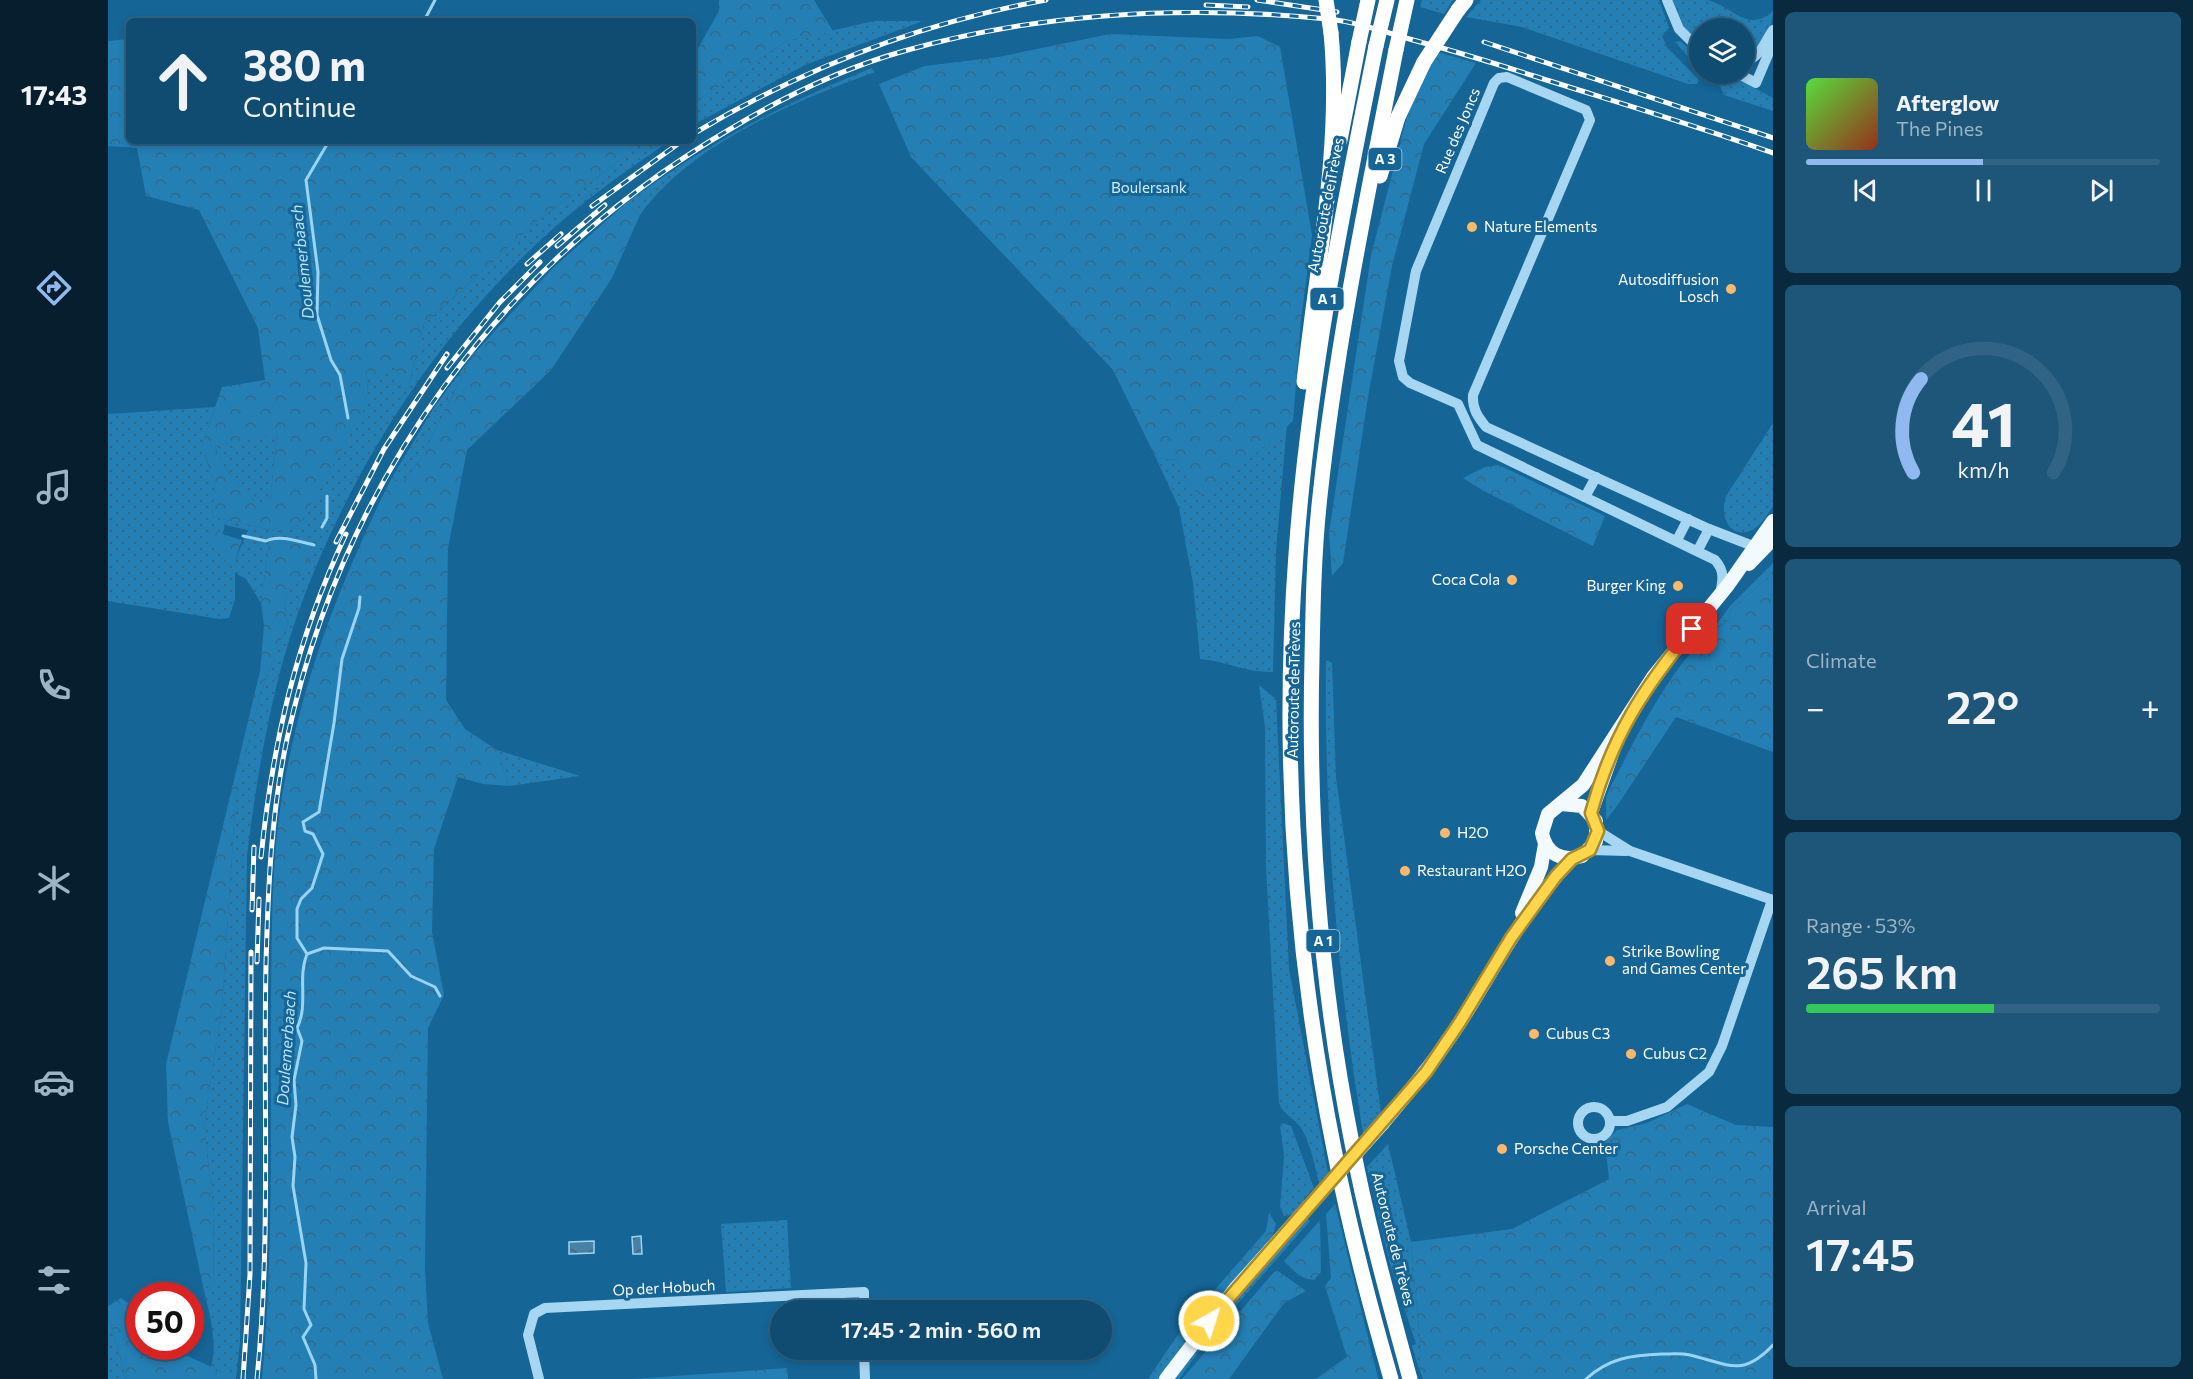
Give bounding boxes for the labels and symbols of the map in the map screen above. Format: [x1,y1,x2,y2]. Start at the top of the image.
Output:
street label: Rue des Joncs [1431,85,1483,176]
street label: Autoroute de Trèves [1303,136,1347,274]
road number: A 3 [1368,148,1402,170]
park label: Boulersank [1111,178,1187,196]
water label: Doulemerbaach [286,204,317,320]
place label: Nature Elements [1484,217,1598,235]
marker: Nature Elements [1465,220,1479,234]
place label: Autosdiffusion Losch [1618,270,1719,305]
marker: Autosdiffusion Losch [1724,282,1738,296]
road number: A 1 [1310,288,1344,310]
place label: Coca Cola [1432,570,1500,588]
marker: Coca Cola [1505,573,1519,587]
place label: Burger King [1587,576,1666,594]
marker: Burger King [1671,579,1685,593]
pin [1666,603,1717,654]
street label: Autoroute de Trèves [1283,621,1303,759]
place label: H2O [1457,823,1489,841]
marker: H2O [1438,826,1452,840]
place label: Restaurant H2O [1417,861,1527,879]
marker: Restaurant H2O [1398,864,1412,878]
road number: A 1 [1306,930,1340,952]
place label: Strike Bowling and Games Center [1622,942,1746,977]
marker: Strike Bowling and Games Center [1603,954,1617,968]
water label: Doulemerbaach [272,990,299,1106]
place label: Cubus C3 [1546,1024,1610,1042]
marker: Cubus C3 [1527,1027,1541,1041]
place label: Cubus C2 [1643,1044,1707,1062]
marker: Cubus C2 [1624,1047,1638,1061]
place label: Porsche Center [1514,1139,1618,1157]
marker: Porsche Center [1495,1142,1509,1156]
street label: Autoroute de Trèves [1369,1170,1419,1308]
street label: Op der Hobuch [612,1275,716,1299]
speed limit sign: 50 [126,1282,204,1360]
position arrow [1177,1289,1241,1353]

